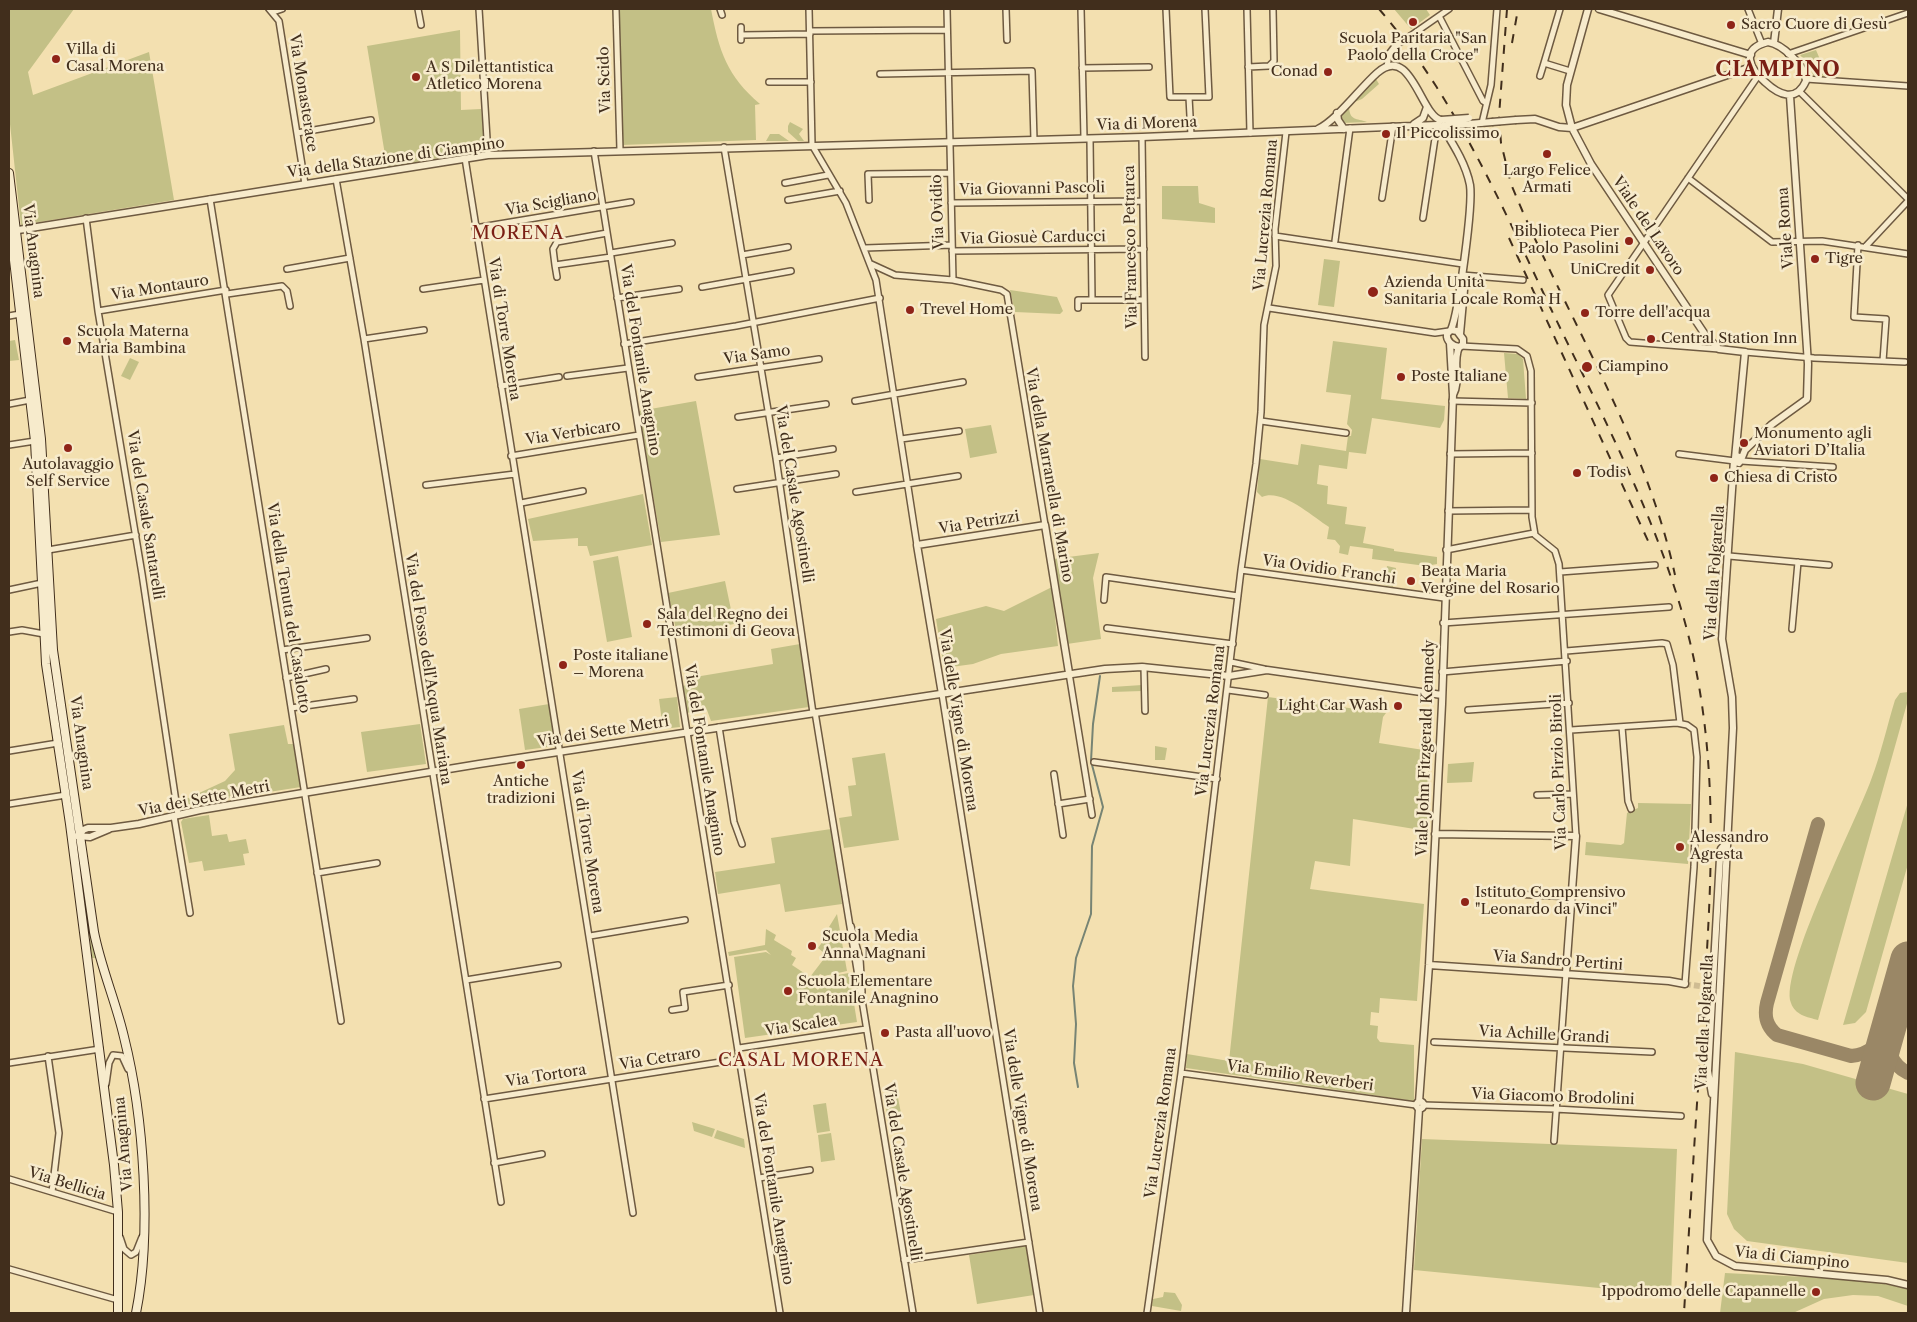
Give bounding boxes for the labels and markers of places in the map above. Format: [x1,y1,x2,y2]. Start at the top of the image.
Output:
marker: Scuola Paritaria "San Paolo della Croce" [1407,16,1419,28]
place label: Sacro Cuore di Gesù [1741,16,1887,34]
marker: Sacro Cuore di Gesù [1725,19,1737,31]
place label: Scuola Paritaria "San Paolo della Croce" [1339,30,1487,65]
place label: Villa di Casal Morena [66,41,164,76]
marker: Villa di Casal Morena [50,53,62,65]
place label: A S Dilettantistica Atletico Morena [426,59,554,94]
place label: Conad [1271,63,1318,81]
marker: Conad [1322,66,1334,78]
marker: A S Dilettantistica Atletico Morena [410,71,422,83]
place label: Il Piccolissimo [1396,125,1499,143]
marker: Il Piccolissimo [1380,128,1392,140]
marker: Largo Felice Armati [1541,148,1553,160]
place label: Largo Felice Armati [1503,162,1591,197]
place label: Biblioteca Pier Paolo Pasolini [1514,223,1619,258]
marker: Biblioteca Pier Paolo Pasolini [1623,235,1635,247]
place label: Tigre [1825,250,1863,268]
marker: Tigre [1809,253,1821,265]
place label: UniCredit [1570,261,1640,279]
marker: UniCredit [1644,264,1656,276]
place label: Azienda Unità Sanitaria Locale Roma H [1384,274,1561,309]
marker: Azienda Unità Sanitaria Locale Roma H [1366,285,1380,299]
place label: Trevel Home [920,301,1013,319]
marker: Trevel Home [904,304,916,316]
place label: Torre dell'acqua [1595,304,1710,322]
marker: Torre dell'acqua [1579,307,1591,319]
place label: Scuola Materna Maria Bambina [77,323,189,358]
place label: Central Station Inn [1661,330,1797,348]
marker: Central Station Inn [1645,333,1657,345]
marker: Scuola Materna Maria Bambina [61,335,73,347]
place label: Ciampino [1598,358,1668,376]
marker: Ciampino [1580,360,1594,374]
place label: Poste Italiane [1411,368,1507,386]
marker: Poste Italiane [1395,371,1407,383]
place label: Monumento agli Aviatori D’Italia [1754,425,1872,460]
marker: Monumento agli Aviatori D’Italia [1738,437,1750,449]
marker: Autolavaggio Self Service [62,442,74,454]
place label: Autolavaggio Self Service [22,456,114,491]
place label: Todis [1587,464,1626,482]
marker: Todis [1571,467,1583,479]
place label: Chiesa di Cristo [1724,469,1837,487]
marker: Chiesa di Cristo [1708,472,1720,484]
place label: Beata Maria Vergine del Rosario [1421,563,1560,598]
marker: Beata Maria Vergine del Rosario [1405,575,1417,587]
place label: Sala del Regno dei Testimoni di Geova [657,606,795,641]
marker: Sala del Regno dei Testimoni di Geova [641,618,653,630]
place label: Poste italiane – Morena [573,647,668,682]
marker: Poste italiane – Morena [557,659,569,671]
place label: Light Car Wash [1278,697,1388,715]
marker: Light Car Wash [1392,700,1404,712]
marker: Antiche tradizioni [515,759,527,771]
place label: Antiche tradizioni [487,773,555,808]
place label: Alessandro Agresta [1690,829,1769,864]
marker: Alessandro Agresta [1674,841,1686,853]
place label: Istituto Comprensivo "Leonardo da Vinci" [1475,884,1626,919]
marker: Istituto Comprensivo "Leonardo da Vinci" [1459,896,1471,908]
place label: Scuola Media Anna Magnani [822,928,926,963]
marker: Scuola Media Anna Magnani [806,940,818,952]
place label: Scuola Elementare Fontanile Anagnino [798,973,939,1008]
marker: Scuola Elementare Fontanile Anagnino [782,985,794,997]
place label: Pasta all'uovo [895,1024,991,1042]
marker: Pasta all'uovo [879,1027,891,1039]
place label: Ippodromo delle Capannelle [1601,1283,1806,1301]
marker: Ippodromo delle Capannelle [1810,1286,1822,1298]

